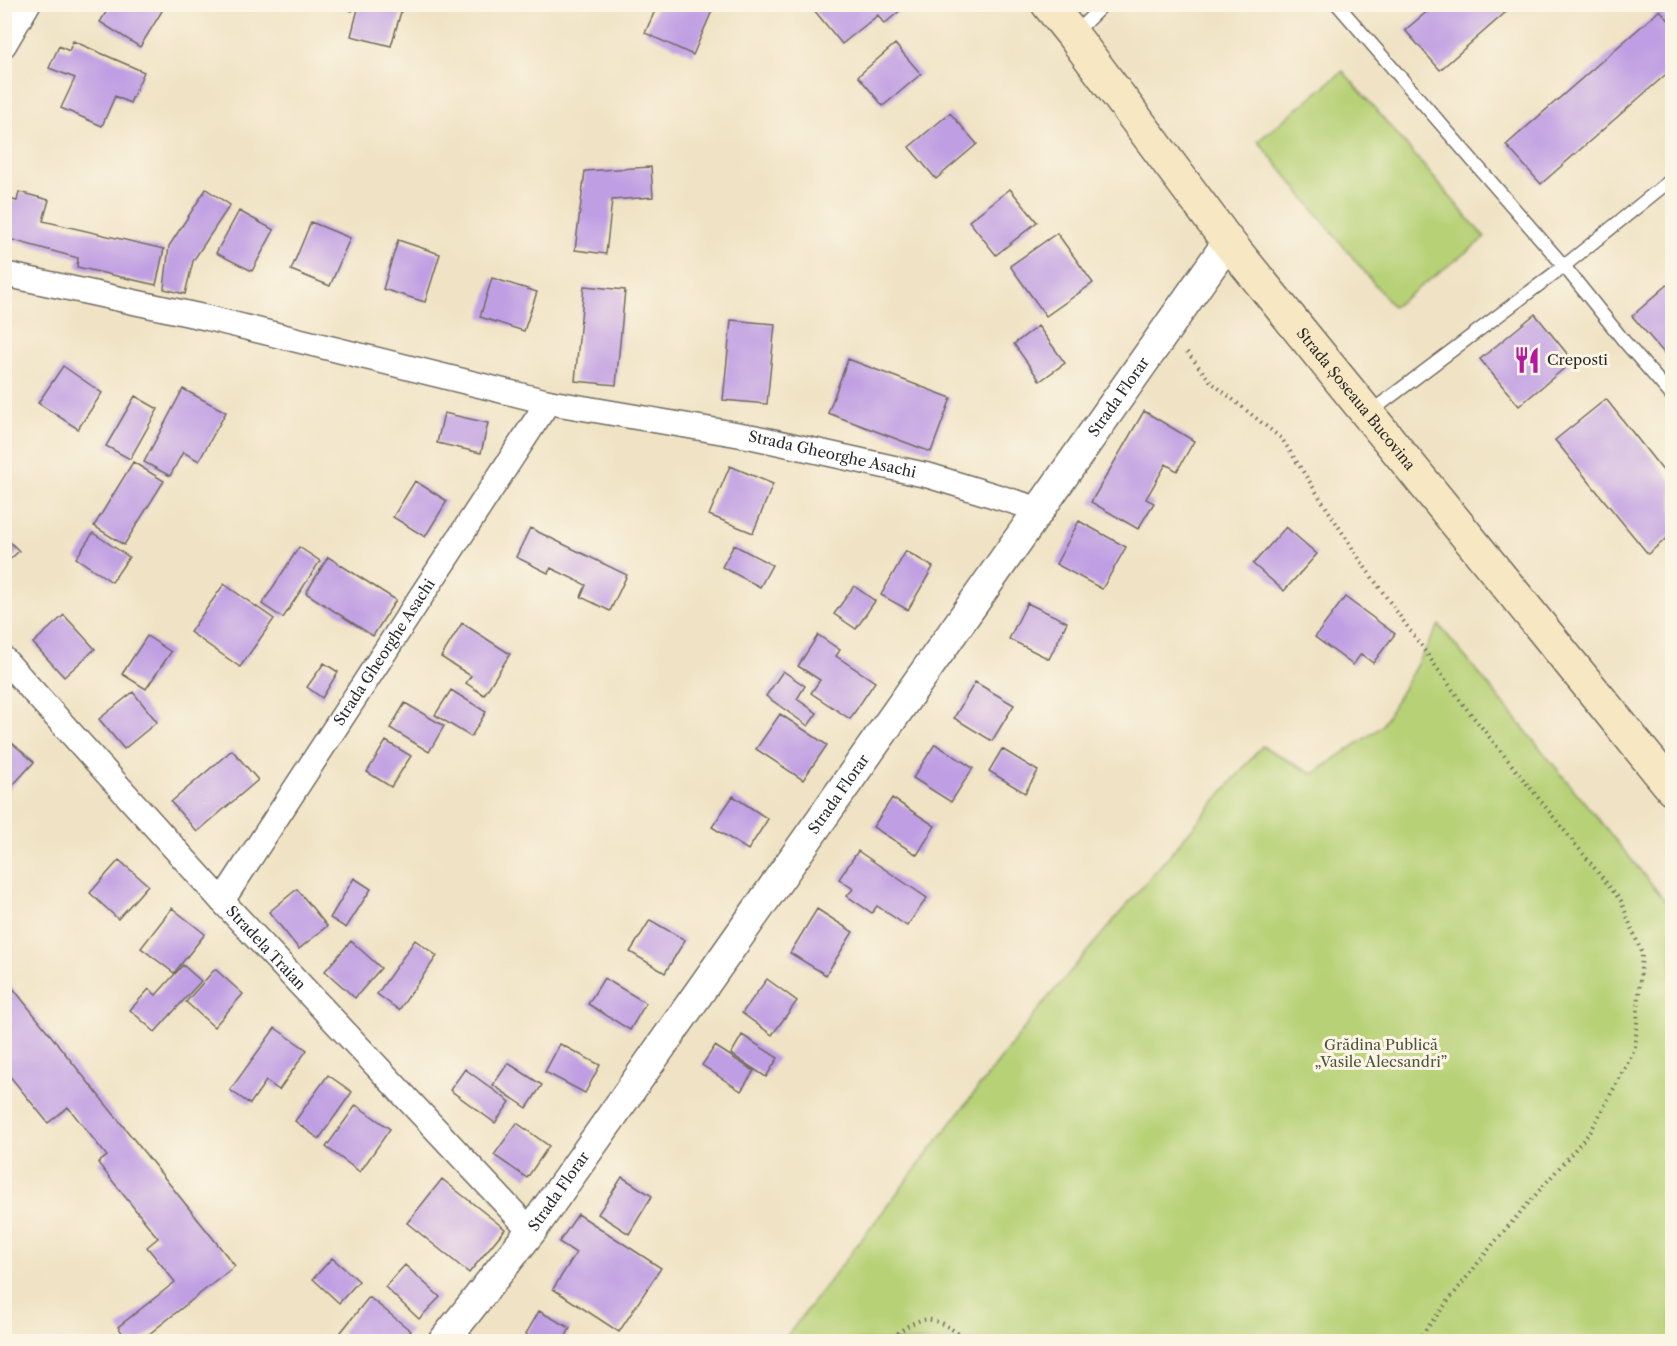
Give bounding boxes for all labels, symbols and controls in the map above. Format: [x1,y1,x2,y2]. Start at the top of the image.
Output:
street label: Strada Șoseaua Bucovina [1293,324,1420,474]
restaurant icon: Creposti [1512,345,1542,375]
place label: Creposti [1547,350,1608,369]
street label: Strada Florar [1084,353,1153,440]
street label: Strada Gheorghe Asachi [747,426,918,482]
street label: Strada Gheorghe Asachi [329,575,439,729]
street label: Strada Florar [804,750,873,838]
street label: Stradela Traian [222,902,311,994]
park label: Grădina Publică „Vasile Alecsandri” [1315,1035,1447,1071]
street label: Strada Florar [524,1147,593,1235]

